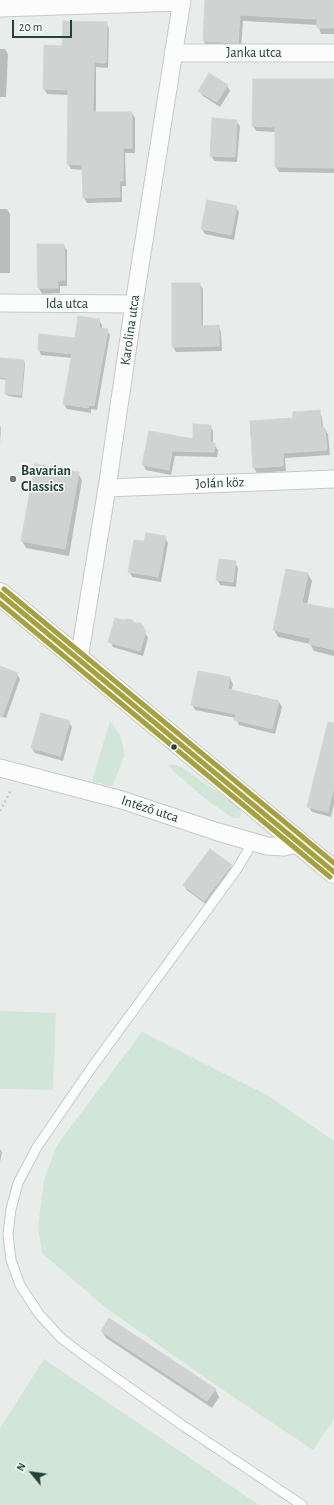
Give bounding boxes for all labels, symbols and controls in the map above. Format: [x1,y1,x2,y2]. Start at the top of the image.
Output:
scale bar [14,12,74,38]
text: 20 m [19,21,42,33]
street label: Janka utca [226,45,282,61]
street label: Karolina utca [117,294,143,366]
street label: Ida utca [46,296,88,312]
place label: Bavarian Classics [21,463,71,496]
marker: Bavarian Classics [8,474,18,484]
street label: Jolán köz [195,474,245,492]
unlabelled marker [169,742,179,752]
street label: Intéző utca [119,792,181,826]
north arrow [12,1453,52,1493]
text: N [14,1461,28,1473]

